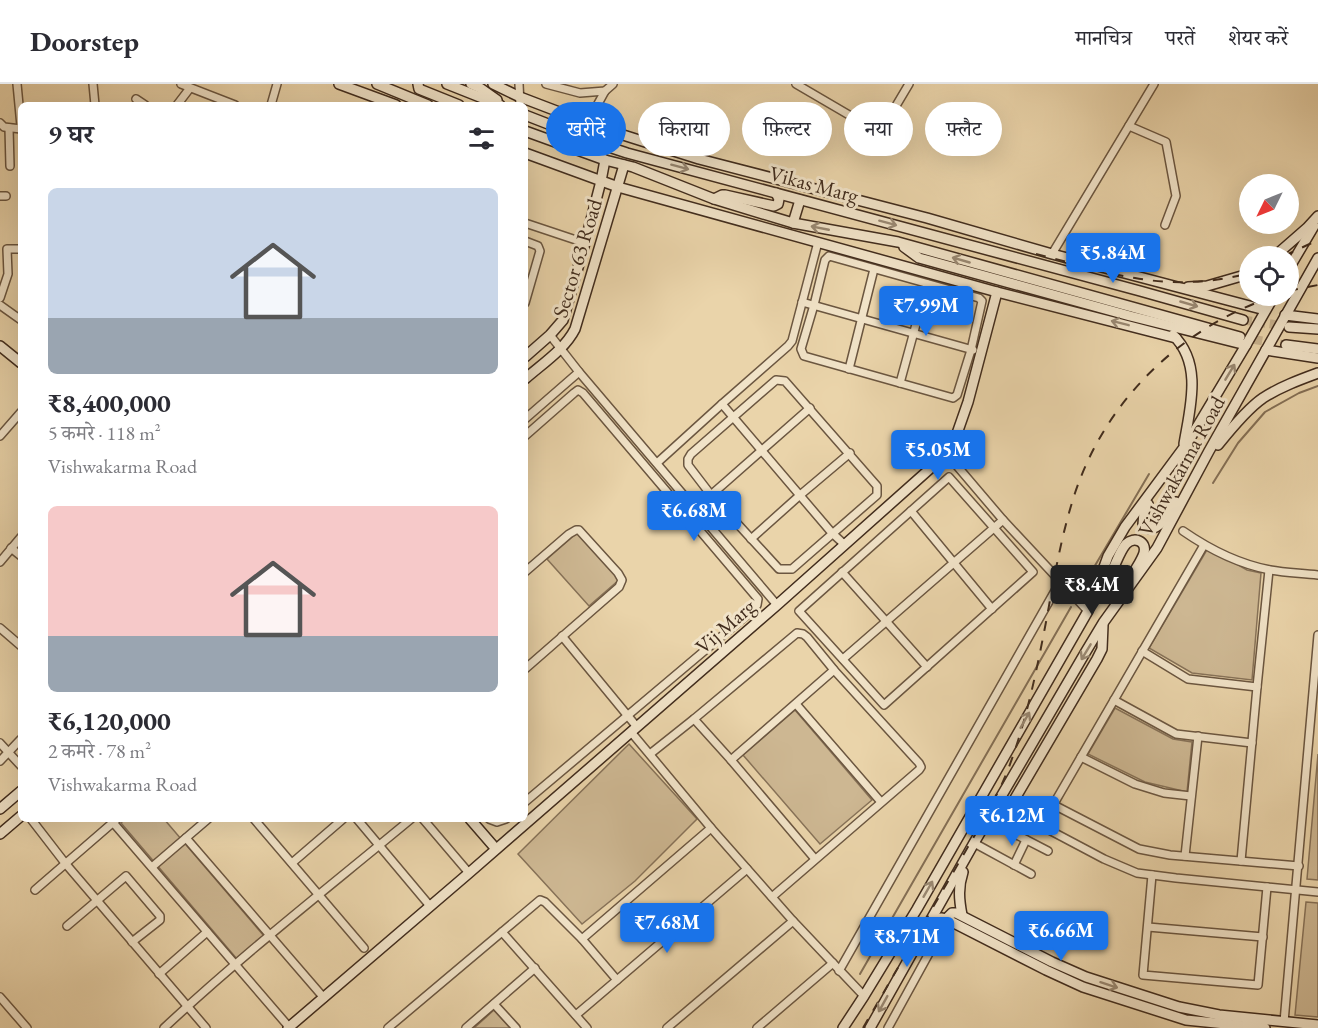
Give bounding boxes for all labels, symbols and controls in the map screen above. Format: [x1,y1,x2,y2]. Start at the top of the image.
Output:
text: Doorstep [30,23,139,59]
text: मानचित्र [1075,24,1132,51]
text: परतें [1165,24,1195,51]
text: शेयर करें [1228,24,1288,51]
chip: खरीदें [546,102,626,156]
chip: किराया [638,102,730,156]
chip: फ़िल्टर [742,102,832,156]
chip: नया [844,102,913,156]
chip: फ़्लैट [925,102,1002,156]
text: 9 घर [48,117,94,151]
icon: filters [465,122,498,155]
street label: Vikas Marg [767,159,862,209]
one-way arrow [670,162,689,173]
north arrow [1239,174,1299,234]
map controls [1239,174,1299,306]
street label: Sector 63 Road [546,195,608,321]
one-way arrow [879,218,898,229]
one-way arrow [811,222,831,233]
icon: home [219,227,327,335]
pin: ₹5.84M [1064,233,1162,284]
text: ₹5.84M [1080,239,1146,265]
button: locate [1239,246,1299,306]
one-way arrow [952,254,971,265]
pin: ₹7.99M [877,286,975,337]
text: ₹7.99M [893,292,959,318]
one-way arrow [1179,299,1198,311]
one-way arrow [1110,317,1129,329]
one-way arrow [1224,364,1236,381]
text: ₹8,400,000 [48,386,171,420]
street label: Vishwakarma Road [1131,391,1231,541]
text: 5 कमरे · 118 m² [48,420,161,446]
pin: ₹5.05M [889,430,987,481]
text: ₹5.05M [905,436,971,462]
text: Vishwakarma Road [48,453,197,479]
pin: ₹6.68M [645,491,743,542]
text: ₹6.68M [661,497,727,523]
icon: home [219,545,327,653]
pin: ₹8.4M [1050,565,1134,616]
text: ₹8.4M [1065,571,1120,597]
street label: Vij Marg [689,592,761,659]
one-way arrow [1079,643,1091,660]
text: ₹6,120,000 [48,704,171,738]
one-way arrow [1020,712,1032,729]
text: 2 कमरे · 78 m² [48,738,151,764]
text: Vishwakarma Road [48,771,197,797]
pin: ₹6.12M [963,796,1061,847]
text: ₹6.12M [979,802,1045,828]
one-way arrow [923,881,935,898]
pin: ₹7.68M [618,903,716,954]
text: ₹7.68M [634,909,700,935]
pin: ₹6.66M [1012,911,1110,962]
pin: ₹8.71M [858,917,956,968]
text: ₹6.66M [1028,917,1094,943]
text: ₹8.71M [874,923,940,949]
one-way arrow [1099,980,1118,991]
one-way arrow [877,995,889,1012]

